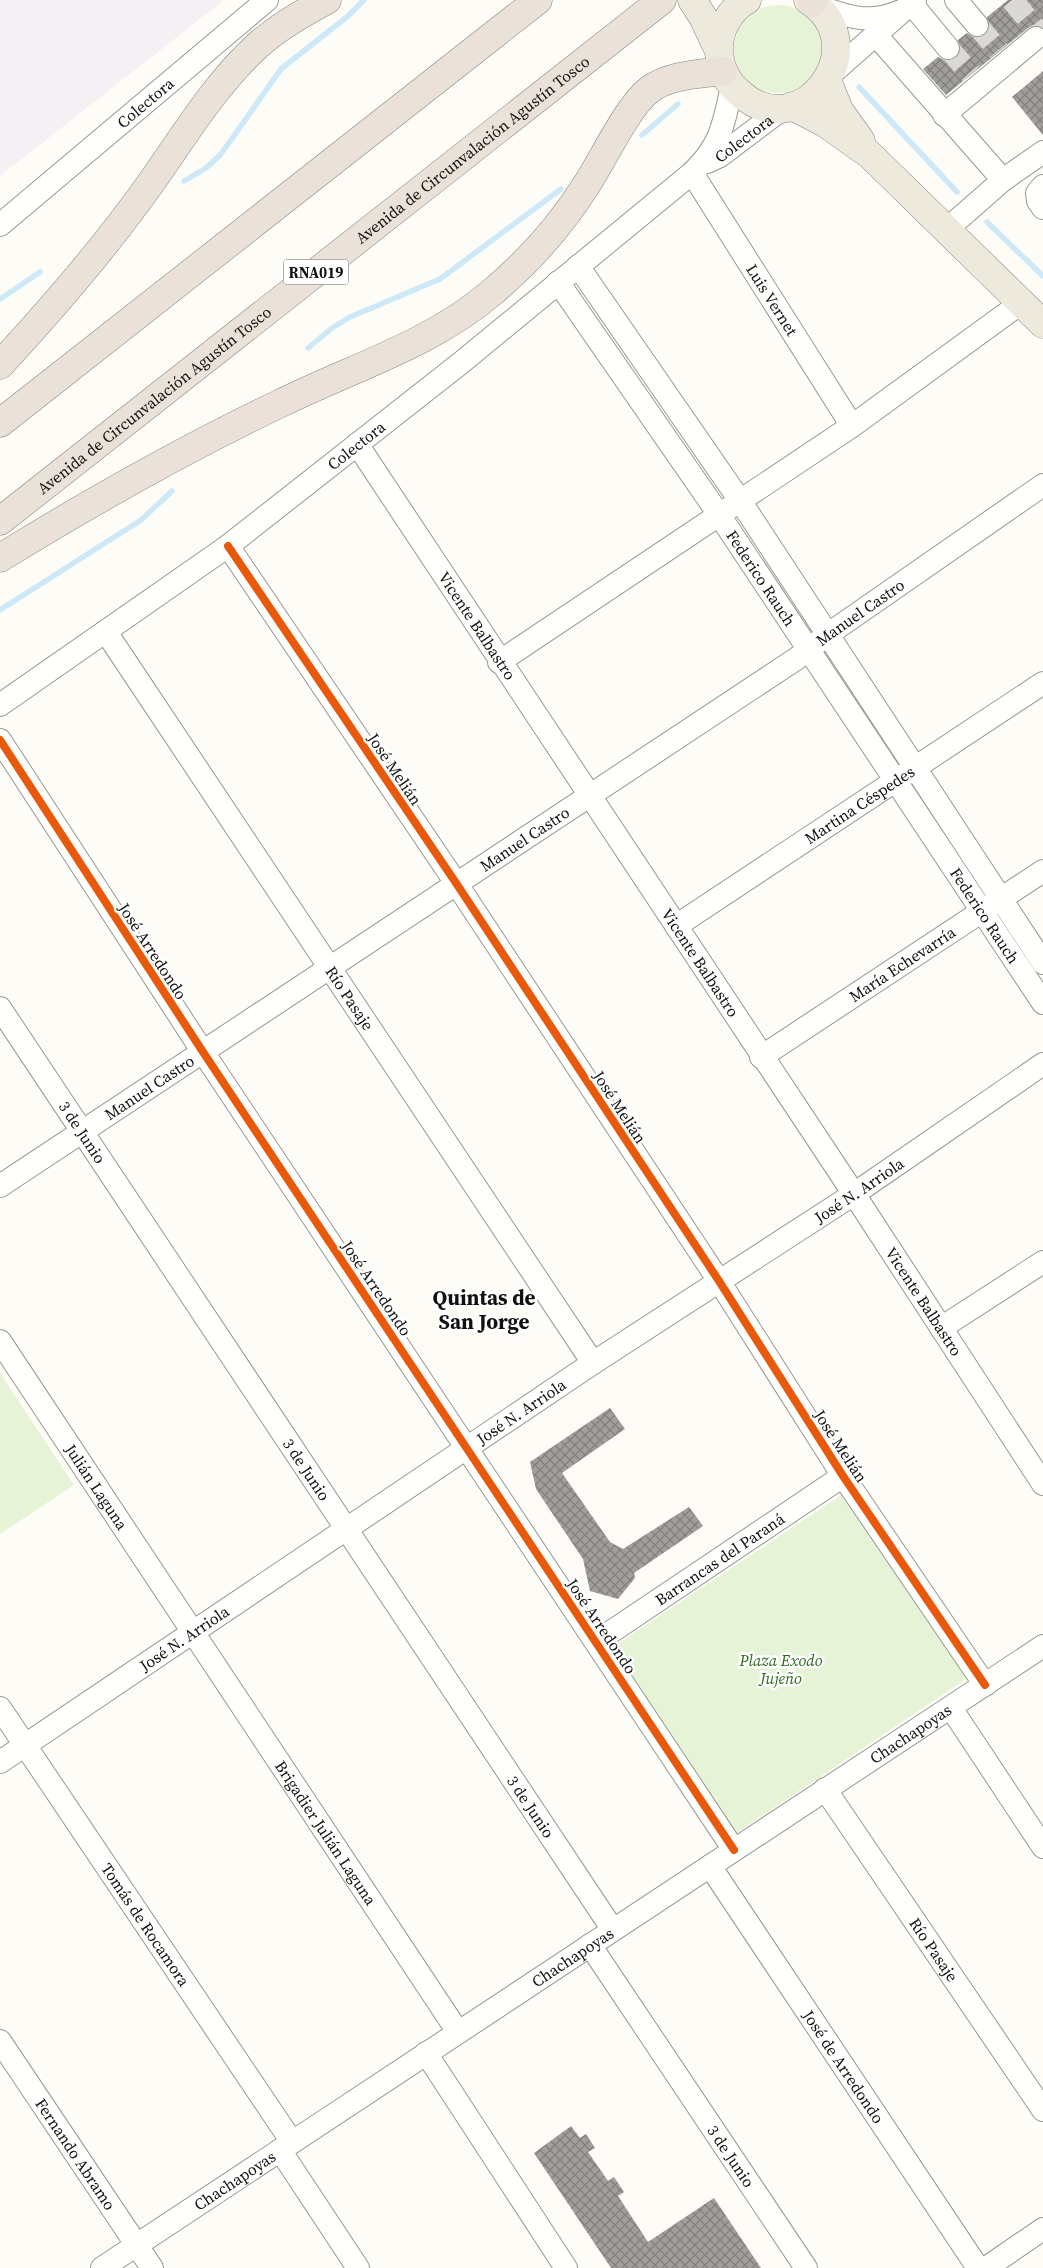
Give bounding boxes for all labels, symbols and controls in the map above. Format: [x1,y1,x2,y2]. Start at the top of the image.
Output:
street label: Avenida de Circunvalación Agustín Tosco [351,50,594,248]
street label: Colectora [112,72,179,133]
street label: Colectora [710,108,778,167]
road number: RNA019 [284,260,348,284]
street label: Luis Vernet [741,260,804,341]
street label: Avenida de Circunvalación Agustín Tosco [32,301,276,499]
street label: Colectora [323,415,390,475]
street label: Federico Rauch [721,526,801,631]
street label: Vicente Balbastro [434,567,521,684]
street label: Manuel Castro [811,573,909,651]
street label: José Melián [362,728,427,810]
street label: Martina Céspedes [800,760,919,849]
street label: Manuel Castro [475,801,574,876]
street label: Federico Rauch [945,863,1025,968]
street label: José Arredondo [113,898,193,1004]
street label: Vicente Balbastro [657,904,745,1021]
street label: María Echevarría [845,920,960,1007]
street label: Río Pasaje [321,962,379,1035]
street label: Manuel Castro [100,1049,199,1125]
street label: José Melián [588,1065,652,1148]
street label: 3 de Junio [54,1096,111,1168]
street label: José N. Arriola [809,1152,909,1228]
street label: José Arredondo [336,1235,417,1340]
street label: Vicente Balbastro [880,1243,968,1360]
district label: Quintas de San Jorge [432,1283,536,1336]
street label: José N. Arriola [471,1373,571,1450]
street label: José Melián [809,1404,873,1487]
street label: 3 de Junio [278,1434,336,1505]
street label: Julián Laguna [60,1439,134,1535]
street label: Barrancas del Paraná [651,1507,789,1610]
street label: José Arredondo [561,1573,642,1678]
street label: José N. Arriola [134,1600,234,1677]
park label: Plaza Exodo Jujeño [738,1649,823,1689]
street label: Chachapoyas [865,1699,956,1769]
street label: Brigadier Julián Laguna [270,1756,382,1910]
street label: 3 de Junio [502,1771,560,1842]
street label: Tomás de Rocamora [96,1858,196,1991]
street label: Río Pasaje [904,1913,964,1986]
street label: Chachapoyas [527,1922,618,1992]
street label: José de Arredondo [797,2005,890,2128]
street label: Fernando Abramo [30,2094,121,2214]
street label: 3 de Junio [702,2121,760,2192]
street label: Chachapoyas [189,2145,280,2215]

